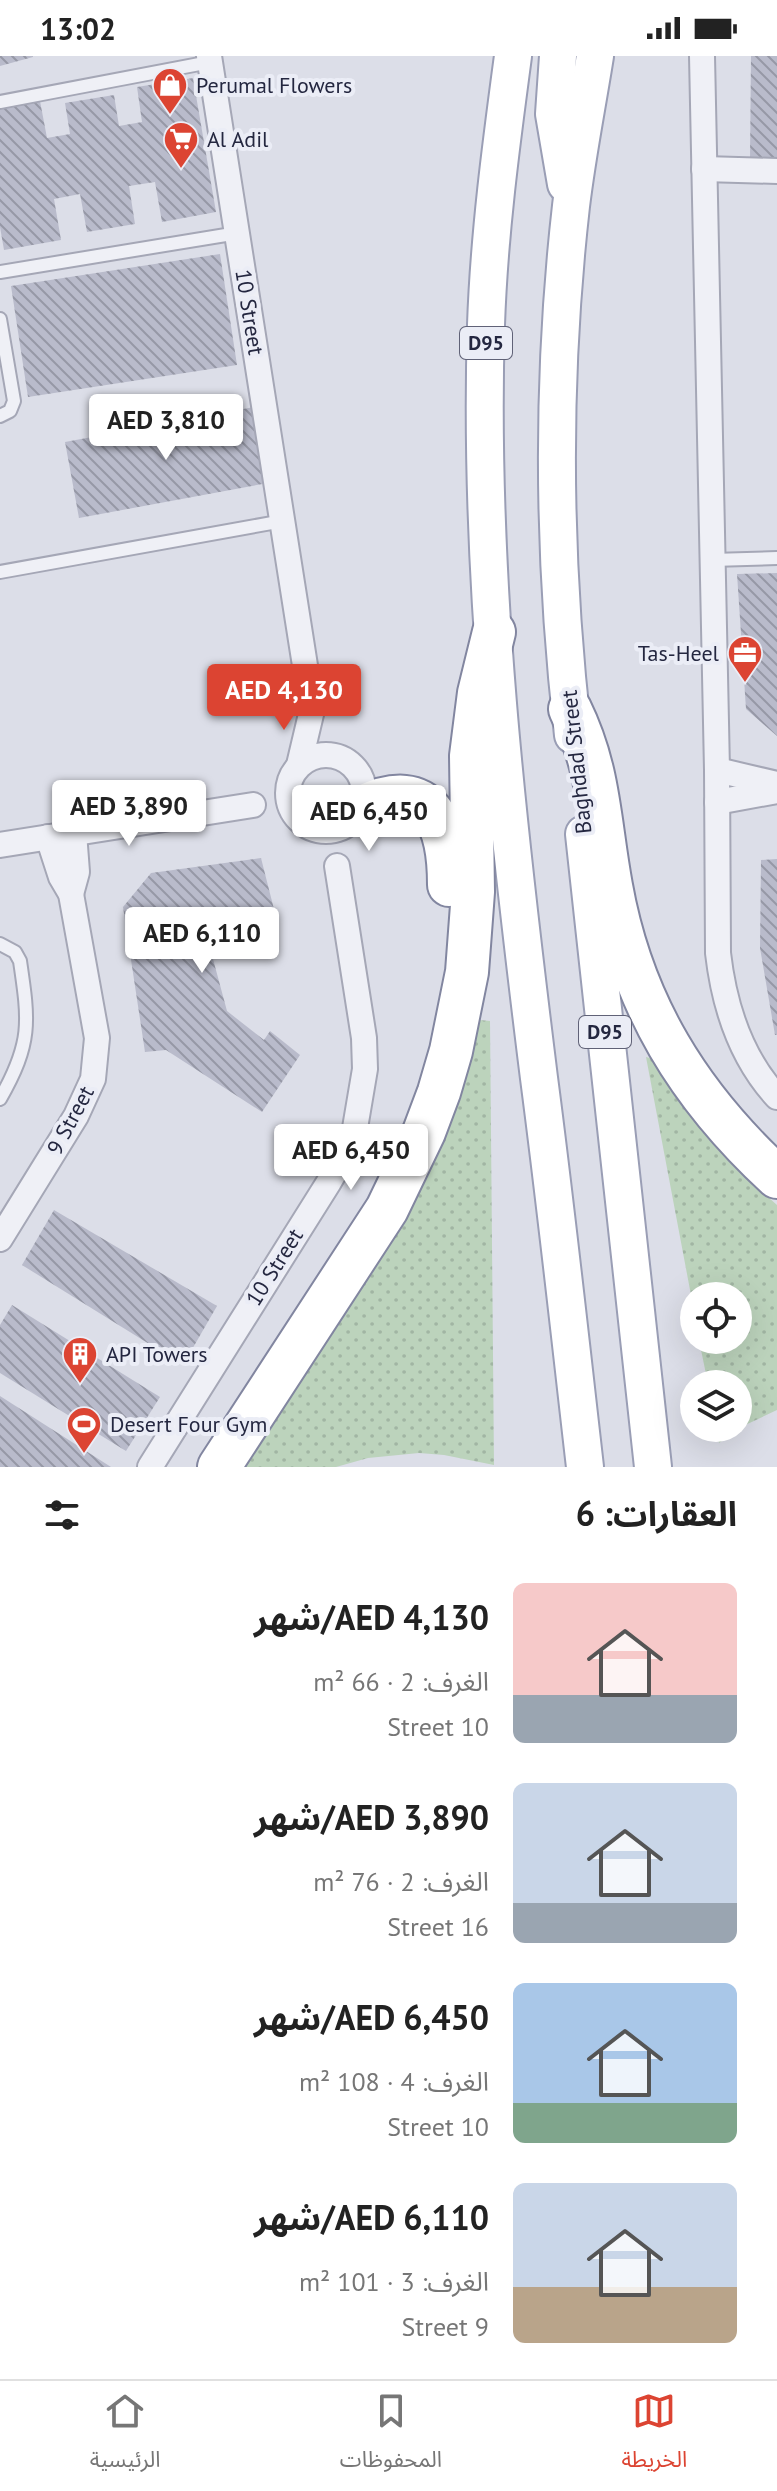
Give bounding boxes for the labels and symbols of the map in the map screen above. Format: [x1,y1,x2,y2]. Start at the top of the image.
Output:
shop icon: Perumal Flowers [151,66,189,116]
place label: Perumal Flowers [196,71,352,99]
supermarket icon: Al Adil [162,120,200,170]
place label: Al Adil [207,125,269,153]
street label: 10 Street [229,267,271,357]
road number: D95 [460,327,512,359]
pin: AED 3,810 [74,394,258,462]
office icon: Tas-Heel [726,634,764,684]
place label: Tas-Heel [638,639,720,667]
pin: AED 4,130 [192,664,376,732]
street label: Baghdad Street [554,688,597,835]
pin: AED 3,890 [37,780,221,848]
pin: AED 6,450 [277,785,461,853]
pin: AED 6,110 [110,907,294,975]
road number: D95 [579,1016,631,1048]
street label: 9 Street [40,1080,100,1159]
pin: AED 6,450 [259,1124,443,1192]
street label: 10 Street [239,1223,309,1311]
building icon: API Towers [61,1335,99,1385]
place label: API Towers [106,1340,208,1368]
sports icon: Desert Four Gym [65,1405,103,1455]
place label: Desert Four Gym [110,1410,267,1438]

